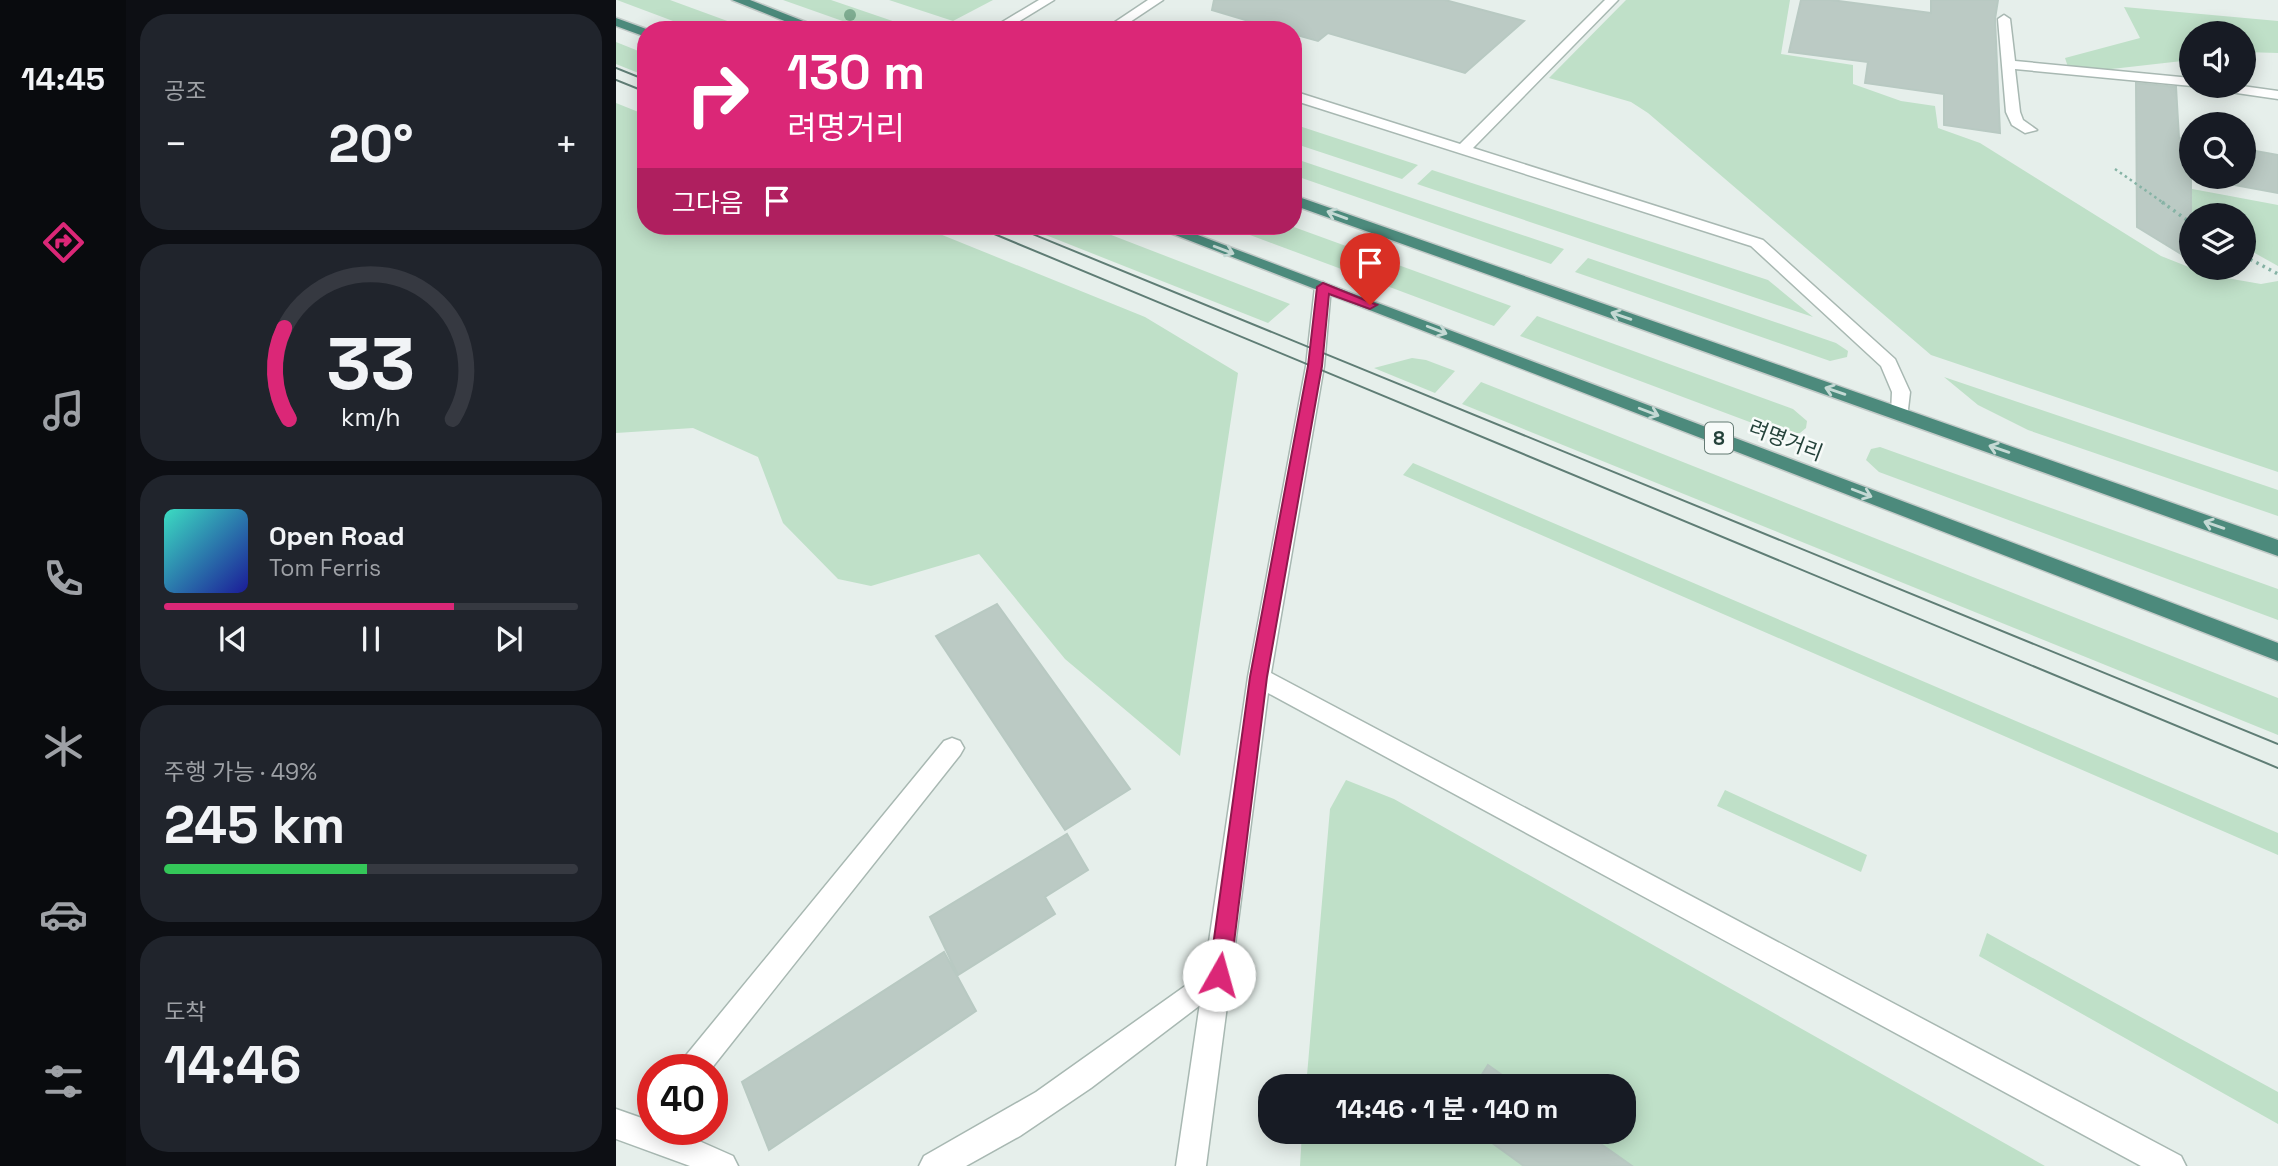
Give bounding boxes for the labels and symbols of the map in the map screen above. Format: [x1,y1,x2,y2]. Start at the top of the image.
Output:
one-way arrow [1327,208,1349,220]
pin [1340,233,1400,305]
one-way arrow [1213,244,1234,257]
one-way arrow [1610,309,1632,321]
one-way arrow [1425,325,1447,338]
one-way arrow [1825,384,1847,396]
one-way arrow [1638,406,1660,419]
street label: 려명거리 [1745,414,1827,466]
road number: 8 [1705,422,1733,453]
one-way arrow [1989,442,2011,454]
one-way arrow [1850,487,1872,500]
one-way arrow [2203,518,2225,530]
position arrow [1182,938,1256,1012]
speed limit sign: 40 [637,1054,728,1145]

